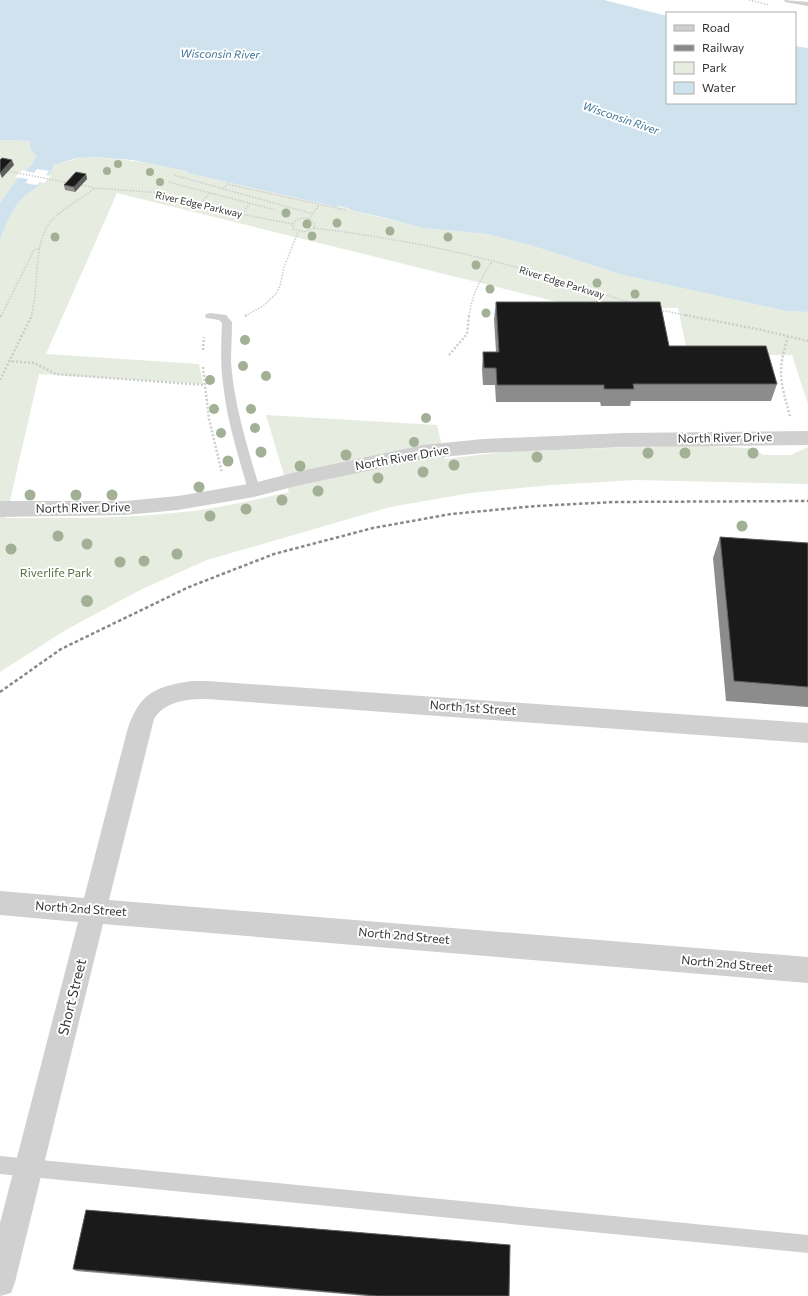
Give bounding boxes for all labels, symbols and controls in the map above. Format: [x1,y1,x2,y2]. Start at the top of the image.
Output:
legend [666,12,796,104]
text: Road [702,20,730,34]
text: Railway [702,40,744,54]
water label: Wisconsin River [180,46,260,61]
text: Park [702,60,728,74]
text: Water [702,80,736,94]
water label: Wisconsin River [581,98,661,137]
street label: River Edge Parkway [154,188,244,220]
street label: River Edge Parkway [518,263,606,301]
street label: North River Drive [678,429,772,445]
street label: North River Drive [354,442,450,472]
street label: North River Drive [36,499,130,515]
park label: Riverlife Park [20,565,93,579]
street label: North 1st Street [429,697,517,717]
street label: North 2nd Street [35,898,127,918]
street label: North 2nd Street [358,924,450,946]
street label: North 2nd Street [681,952,773,974]
street label: Short Street [54,957,89,1037]

